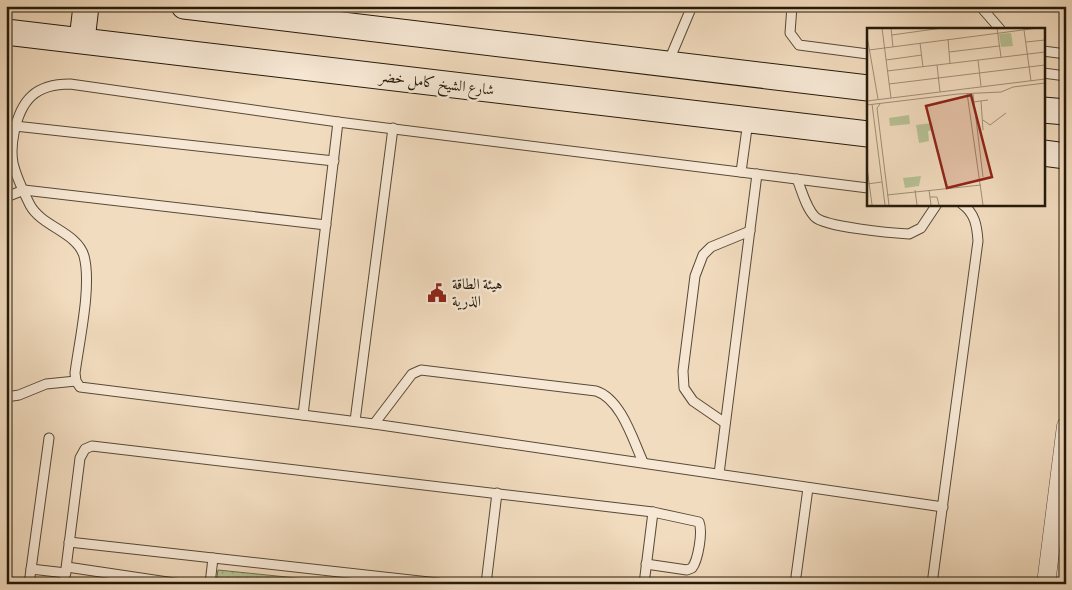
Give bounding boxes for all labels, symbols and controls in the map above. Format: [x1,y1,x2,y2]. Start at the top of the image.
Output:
inset map [867,28,1044,205]
street label: شارع الشيخ كامل خضر [376,66,496,104]
place label: هيئة الطاقة الذرية [452,274,502,311]
public building icon: هيئة الطاقة الذرية [426,282,448,304]

